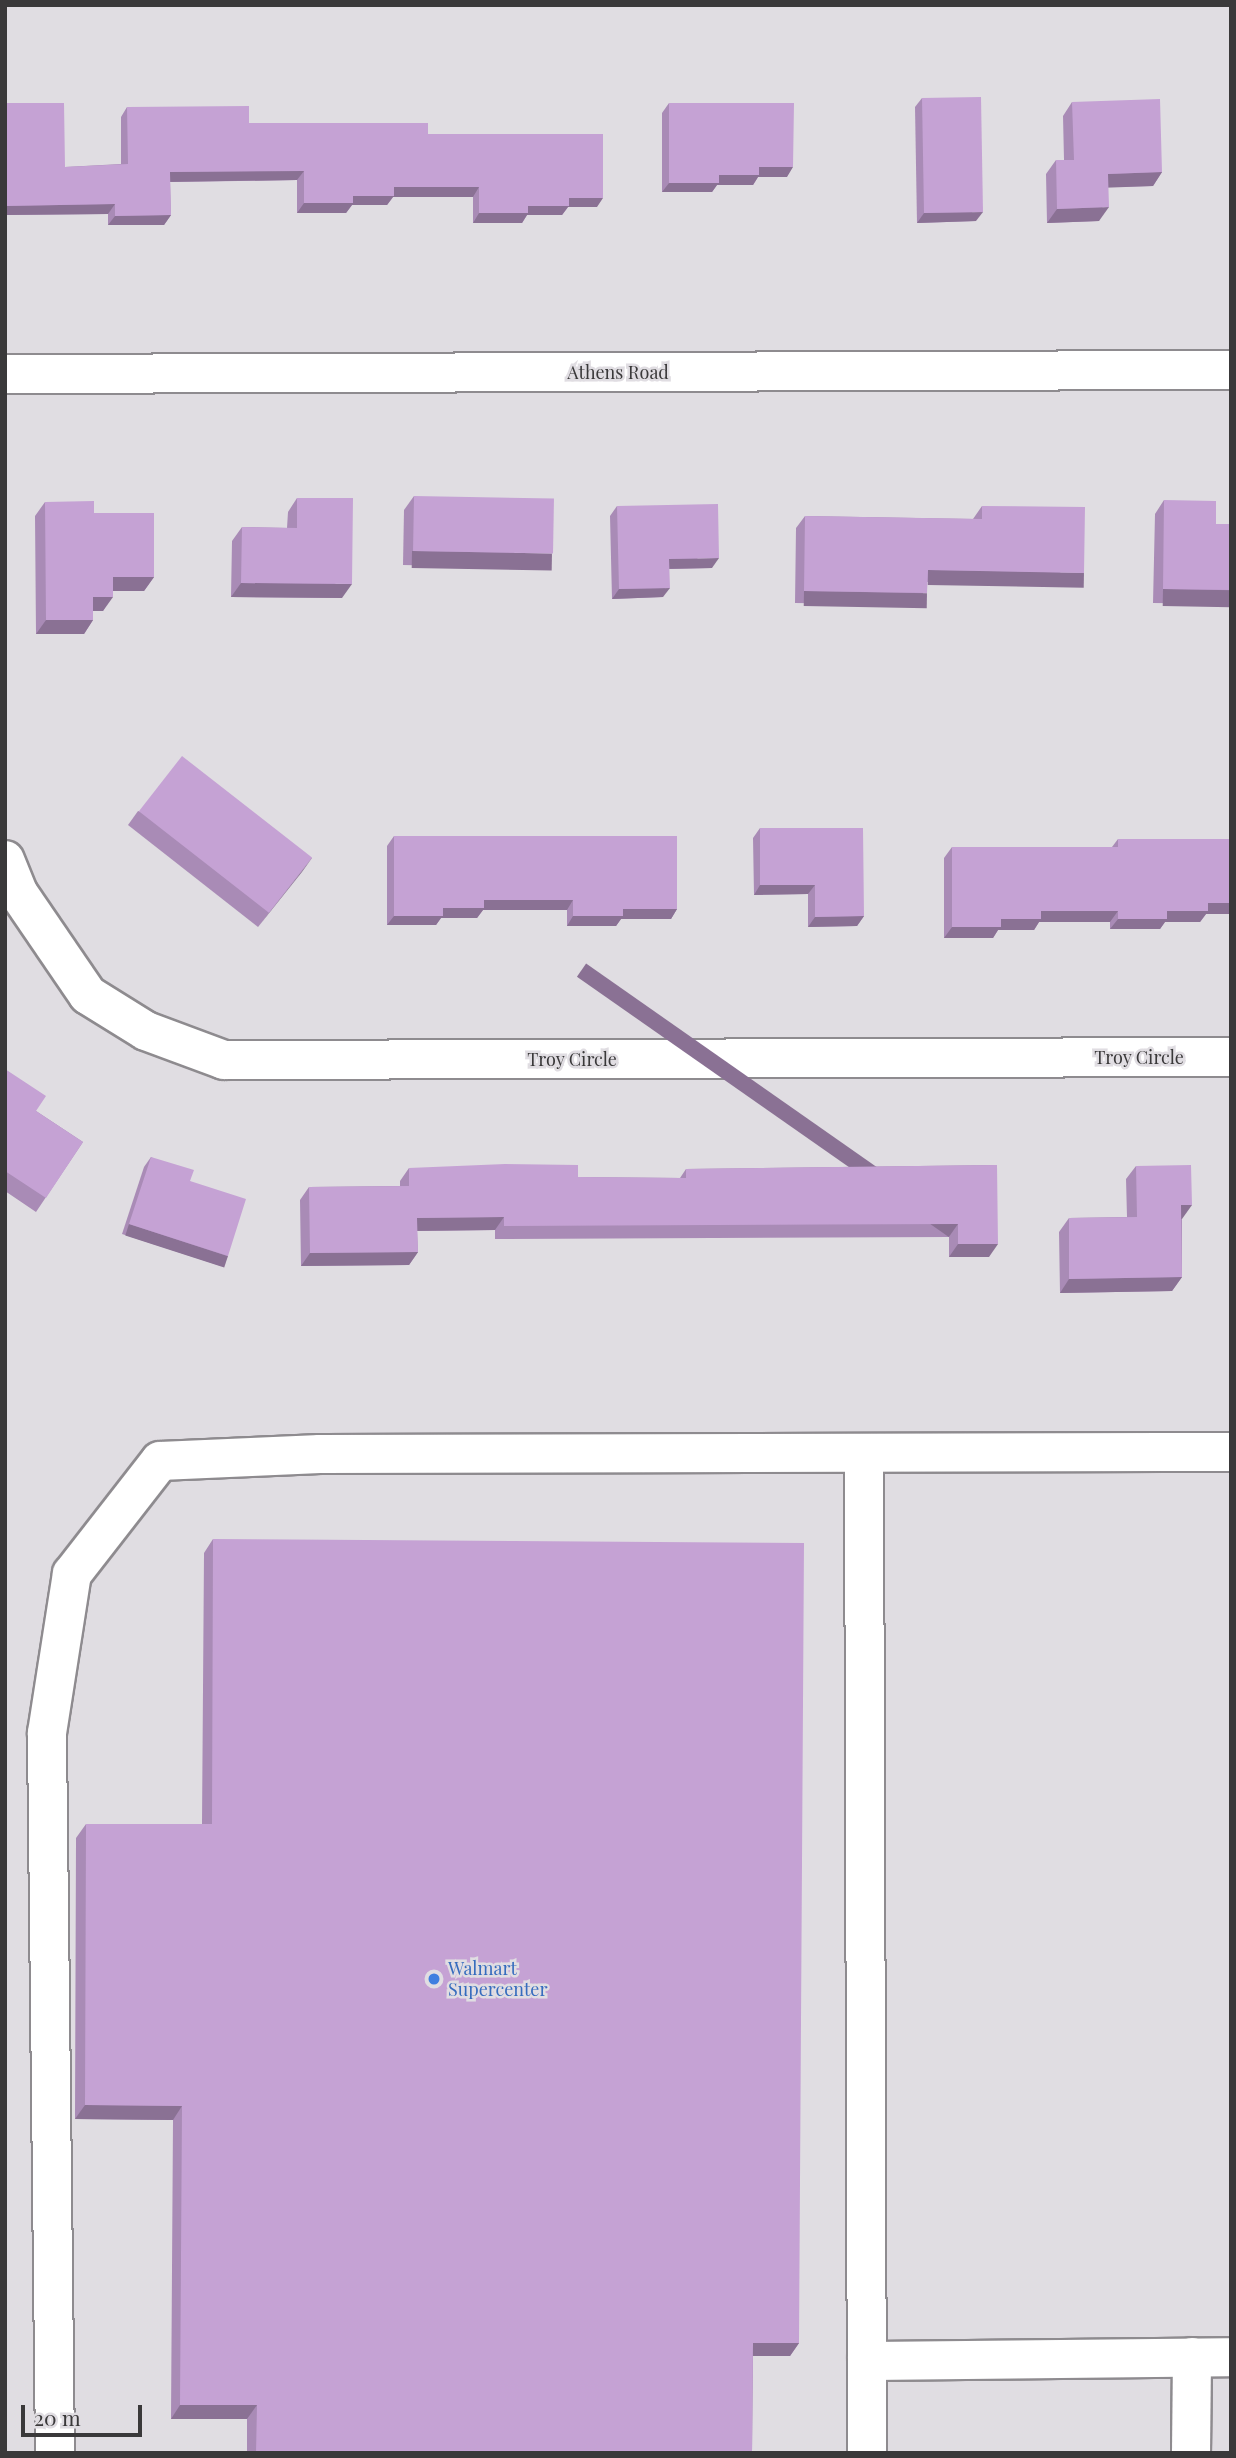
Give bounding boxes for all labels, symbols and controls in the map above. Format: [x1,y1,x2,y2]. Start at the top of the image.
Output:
street label: Athens Road [567,361,669,383]
street label: Troy Circle [1094,1046,1184,1068]
street label: Troy Circle [527,1048,617,1070]
place label: Walmart Supercenter [448,1958,547,2000]
marker: Walmart Supercenter [426,1971,442,1987]
scale bar [24,2392,145,2436]
text: 20 m [34,2403,81,2431]

